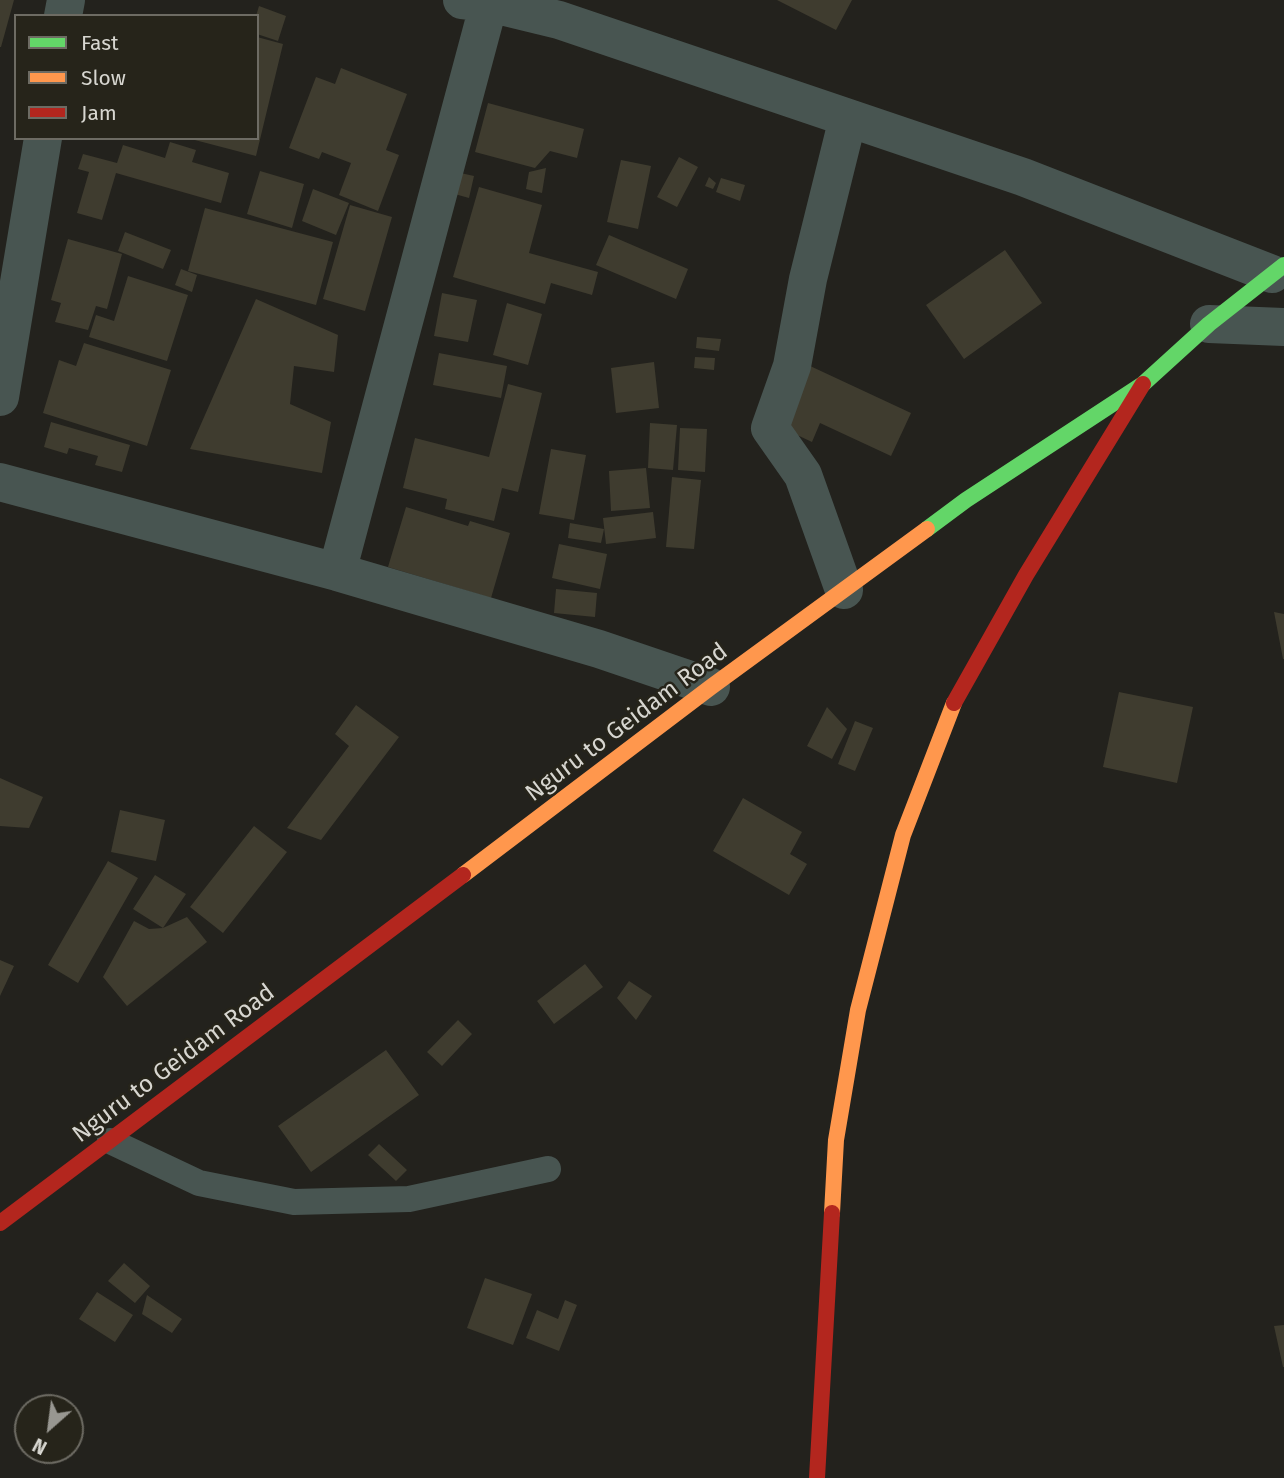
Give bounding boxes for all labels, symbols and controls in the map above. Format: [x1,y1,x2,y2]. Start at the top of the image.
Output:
legend [14,14,259,140]
text: Fast [81,30,119,56]
text: Slow [81,65,126,91]
text: Jam [81,100,117,126]
street label: Nguru to Geidam Road [520,638,734,808]
street label: Nguru to Geidam Road [67,979,281,1149]
north arrow [14,1394,84,1464]
text: N [29,1433,51,1459]

